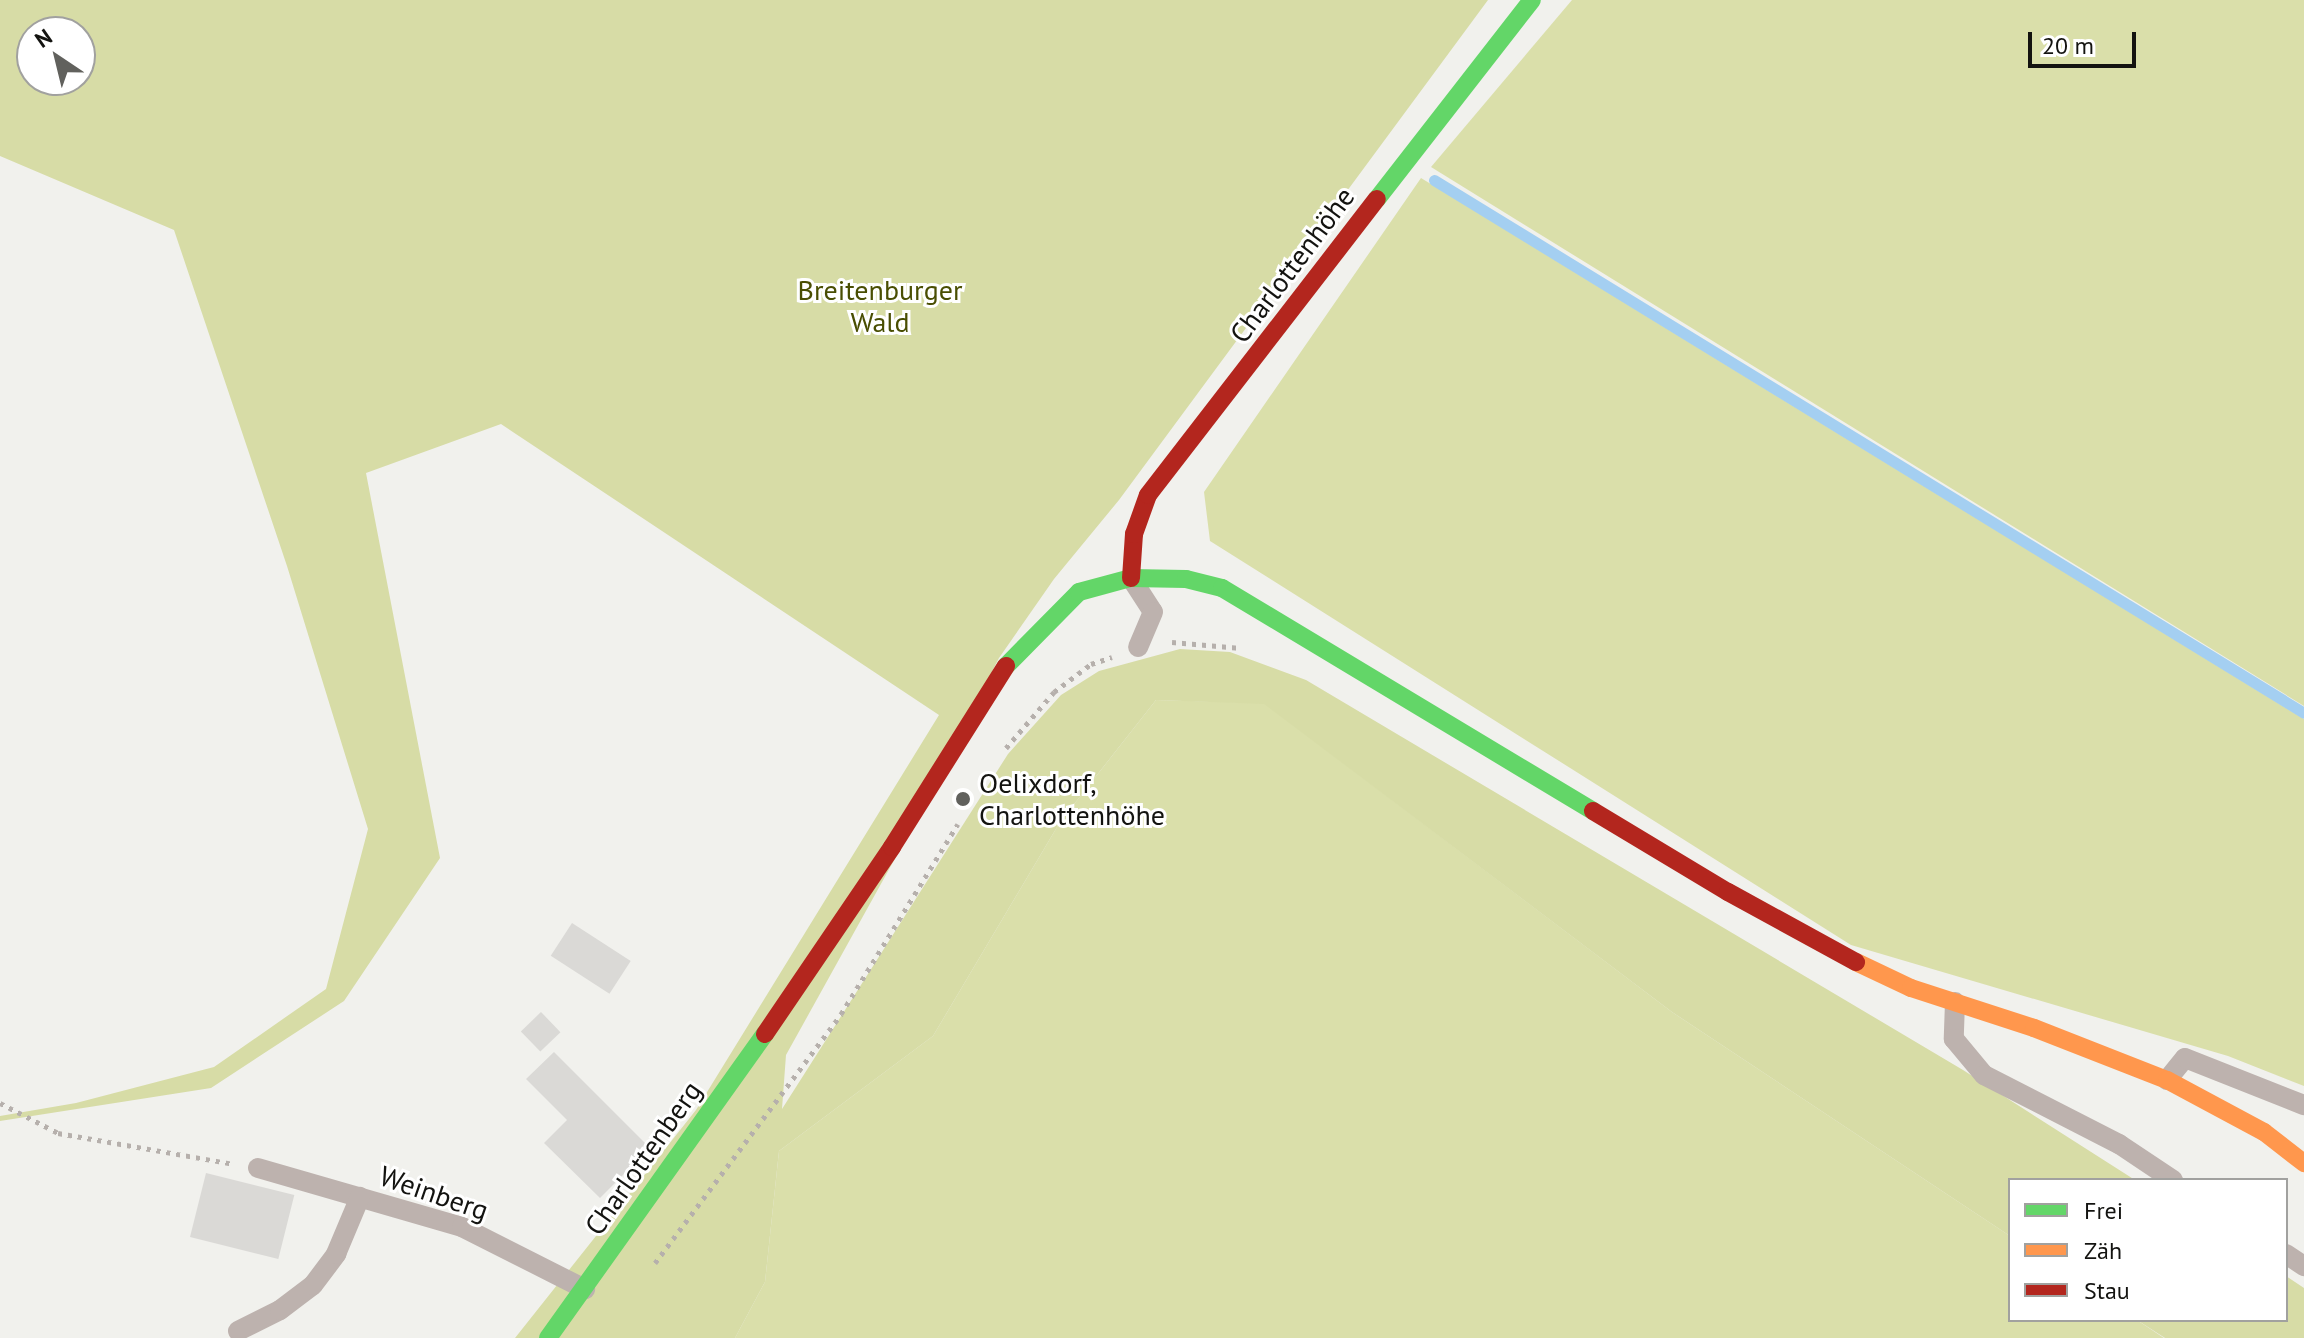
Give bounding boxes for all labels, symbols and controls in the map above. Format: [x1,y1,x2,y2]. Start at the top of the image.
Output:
north arrow [16,16,96,96]
scale bar [2032,16,2140,66]
text: N [29,22,57,54]
text: 20 m [2042,30,2094,61]
street label: Charlottenhöhe [1223,181,1361,349]
park label: Breitenburger Wald [798,273,962,339]
place label: Oelixdorf, Charlottenhöhe [979,766,1165,832]
marker: Oelixdorf, Charlottenhöhe [954,790,972,808]
street label: Charlottenberg [578,1075,708,1241]
street label: Weinberg [375,1159,493,1227]
legend [2008,1178,2288,1322]
text: Frei [2084,1195,2123,1226]
text: Zäh [2084,1235,2122,1266]
text: Stau [2084,1275,2130,1306]

